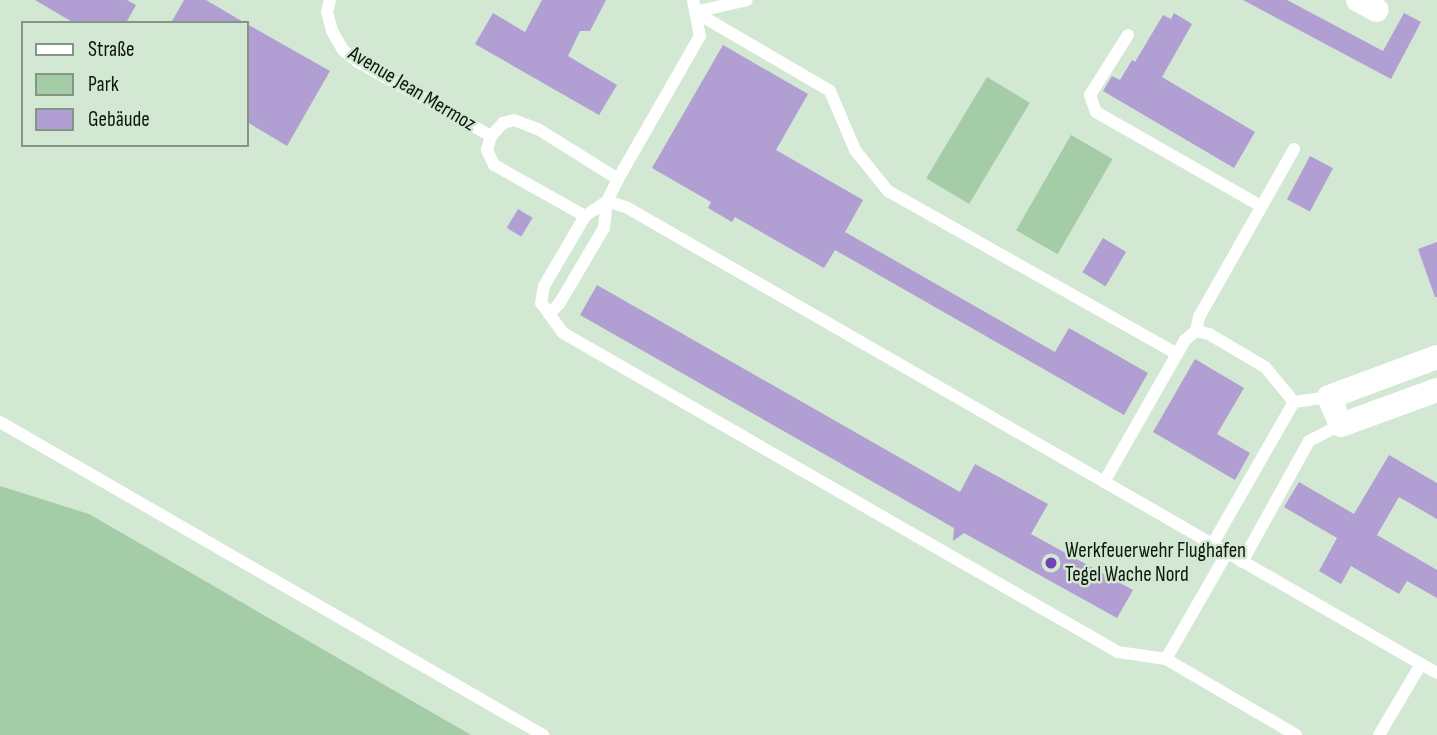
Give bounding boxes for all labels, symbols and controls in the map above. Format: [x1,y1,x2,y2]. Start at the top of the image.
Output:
legend [21,21,248,147]
text: Straße [88,37,134,62]
street label: Avenue Jean Mermoz [344,41,480,137]
text: Park [88,72,119,97]
text: Gebäude [88,107,150,132]
place label: Werkfeuerwehr Flughafen Tegel Wache Nord [1065,538,1246,588]
marker: Werkfeuerwehr Flughafen Tegel Wache Nord [1043,555,1059,571]

